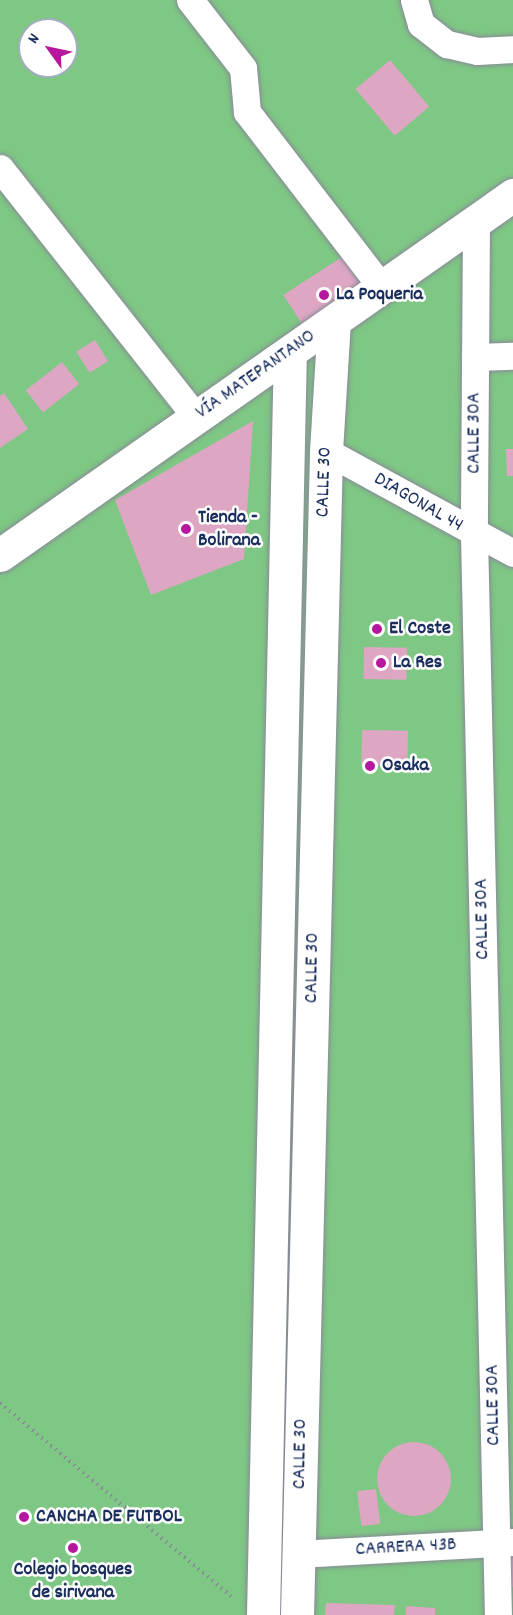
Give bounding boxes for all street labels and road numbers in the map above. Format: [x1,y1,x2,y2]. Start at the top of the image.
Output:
street label: VÍA MATEPANTANO [192,325,320,425]
street label: CALLE 30A [463,392,487,474]
street label: CALLE 30 [312,446,338,518]
street label: DIAGONAL 44 [369,468,467,538]
street label: CALLE 30A [470,878,496,960]
street label: CALLE 30 [300,932,326,1004]
street label: CALLE 30A [481,1364,507,1446]
street label: CALLE 30 [288,1418,314,1490]
street label: CARRERA 43B [355,1533,457,1563]

